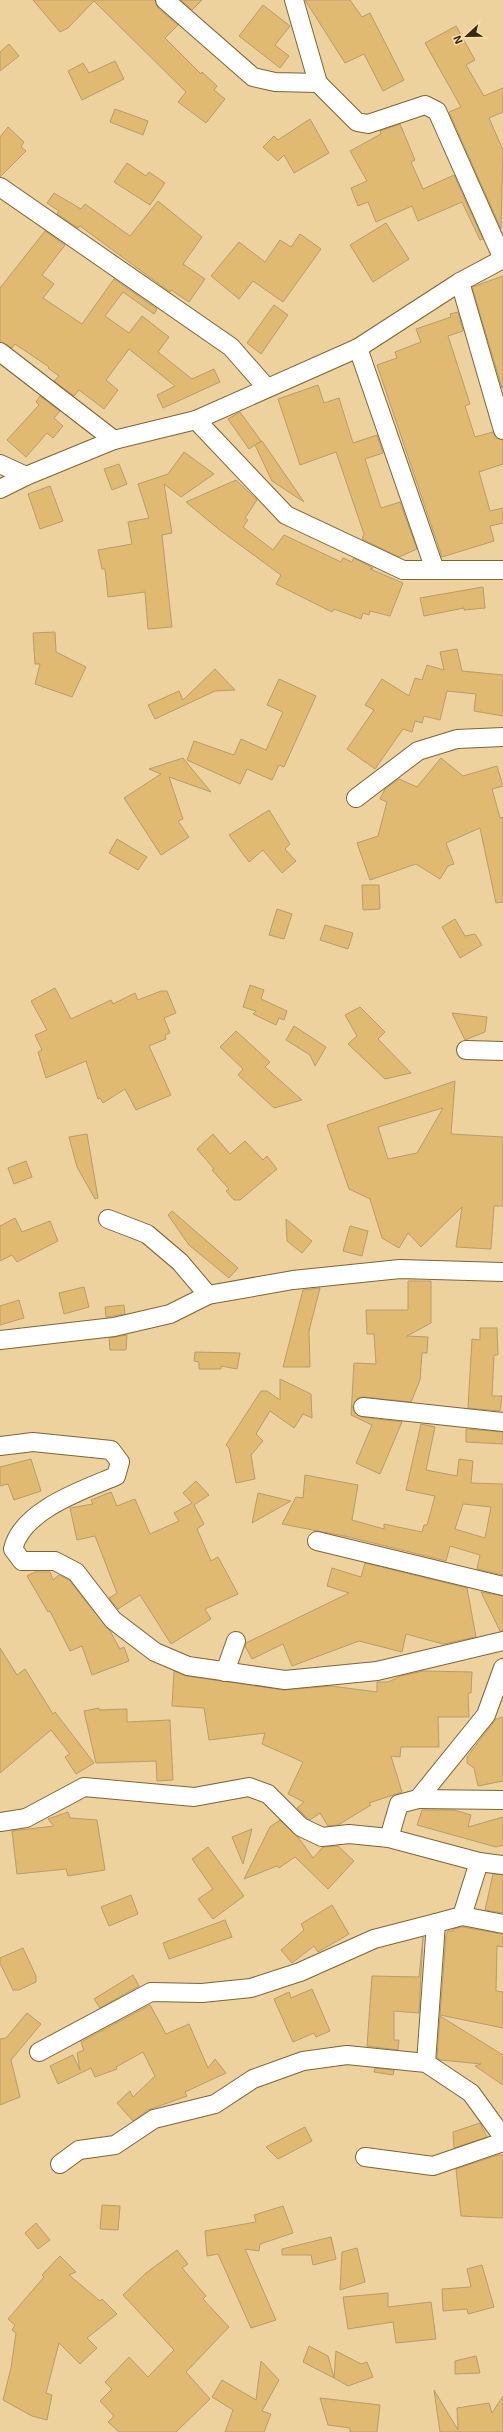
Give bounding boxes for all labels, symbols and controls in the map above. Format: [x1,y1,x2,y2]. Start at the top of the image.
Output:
north arrow [447,16,487,56]
text: N [450,34,465,46]

